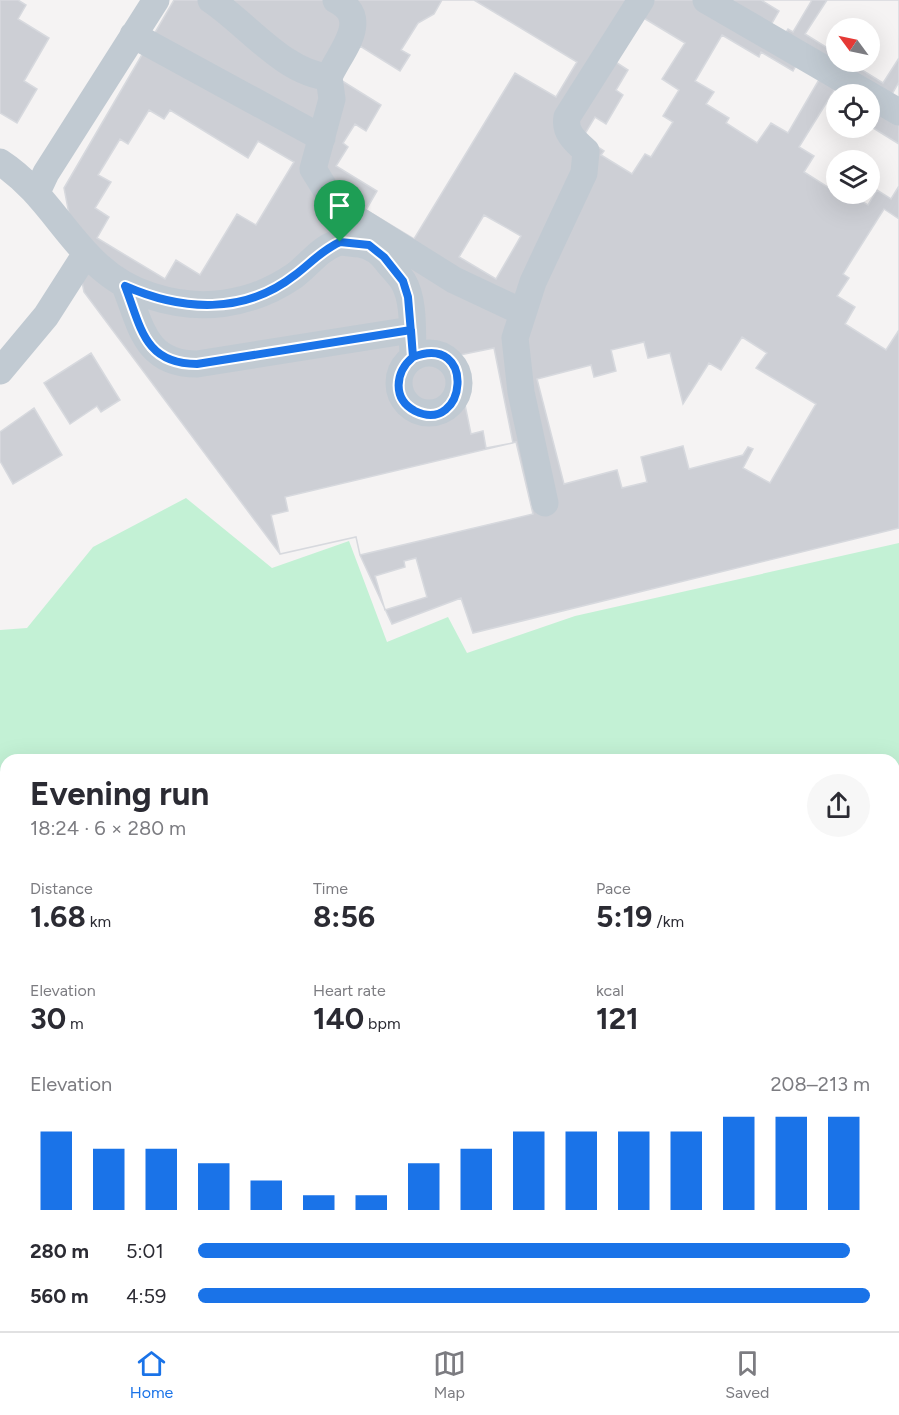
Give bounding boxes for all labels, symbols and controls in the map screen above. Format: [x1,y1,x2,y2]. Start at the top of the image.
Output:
north arrow [826,18,880,72]
map controls [826,18,880,204]
button: locate [826,84,880,138]
button: layers [826,150,880,204]
pin [314,180,365,242]
icon: arrive [323,189,356,222]
text: Evening run [30,774,209,813]
button: share [807,774,870,837]
text: 18:24 · 6 × 280 m [30,816,186,840]
text: Distance [30,879,93,898]
text: Time [313,879,348,898]
text: Pace [596,879,631,898]
text: 1.68 [30,898,86,935]
text: 8:56 [313,898,375,935]
text: 5:19 [596,898,653,935]
text: km [86,912,111,931]
text: /km [653,912,684,931]
text: Elevation [30,981,96,1000]
text: Heart rate [313,981,386,1000]
text: kcal [596,981,624,1000]
text: 30 [30,1000,66,1037]
text: 140 [313,1000,364,1037]
text: 121 [596,1000,639,1037]
text: m [66,1014,84,1033]
text: bpm [364,1014,401,1033]
text: Elevation [30,1072,112,1096]
text: 208–213 m [770,1072,870,1096]
text: 280 m [30,1239,89,1263]
text: 5:01 [126,1239,164,1263]
text: 560 m [30,1284,88,1308]
text: 4:59 [126,1284,166,1308]
tab: Home [130,1347,173,1402]
tab: Map [433,1347,466,1402]
tab: Saved [725,1347,769,1402]

